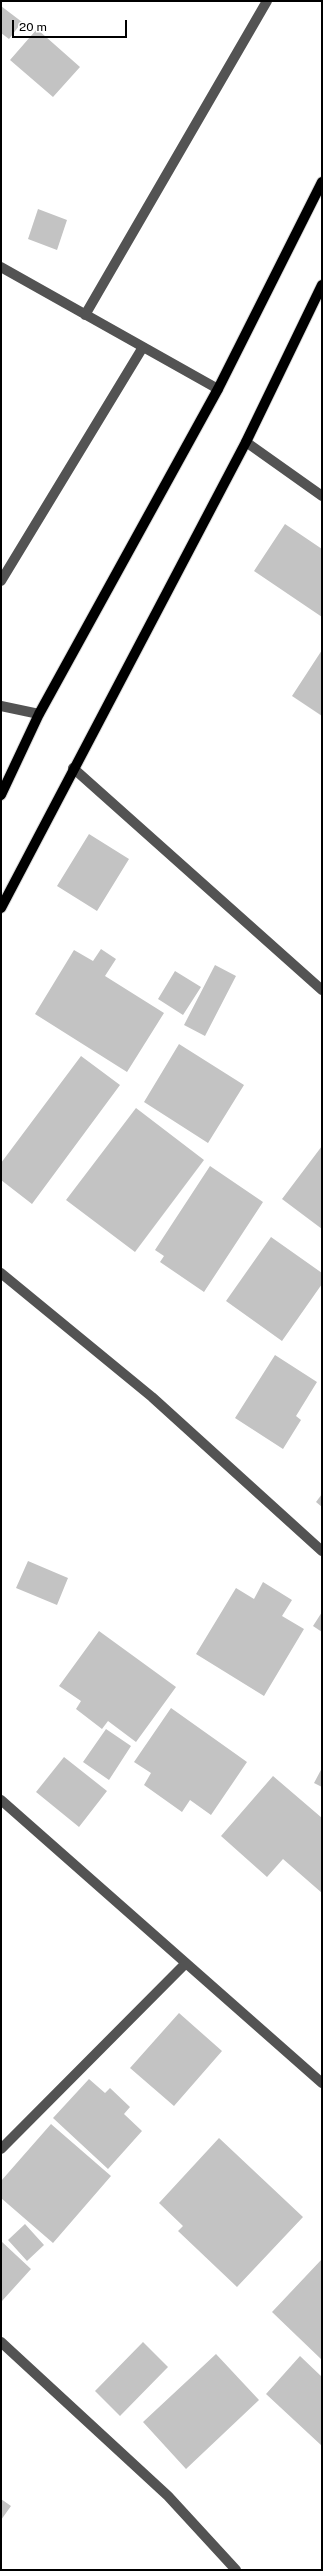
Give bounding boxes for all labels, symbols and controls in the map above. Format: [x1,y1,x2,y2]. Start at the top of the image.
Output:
scale bar [14,12,129,38]
text: 20 m [19,20,47,34]

